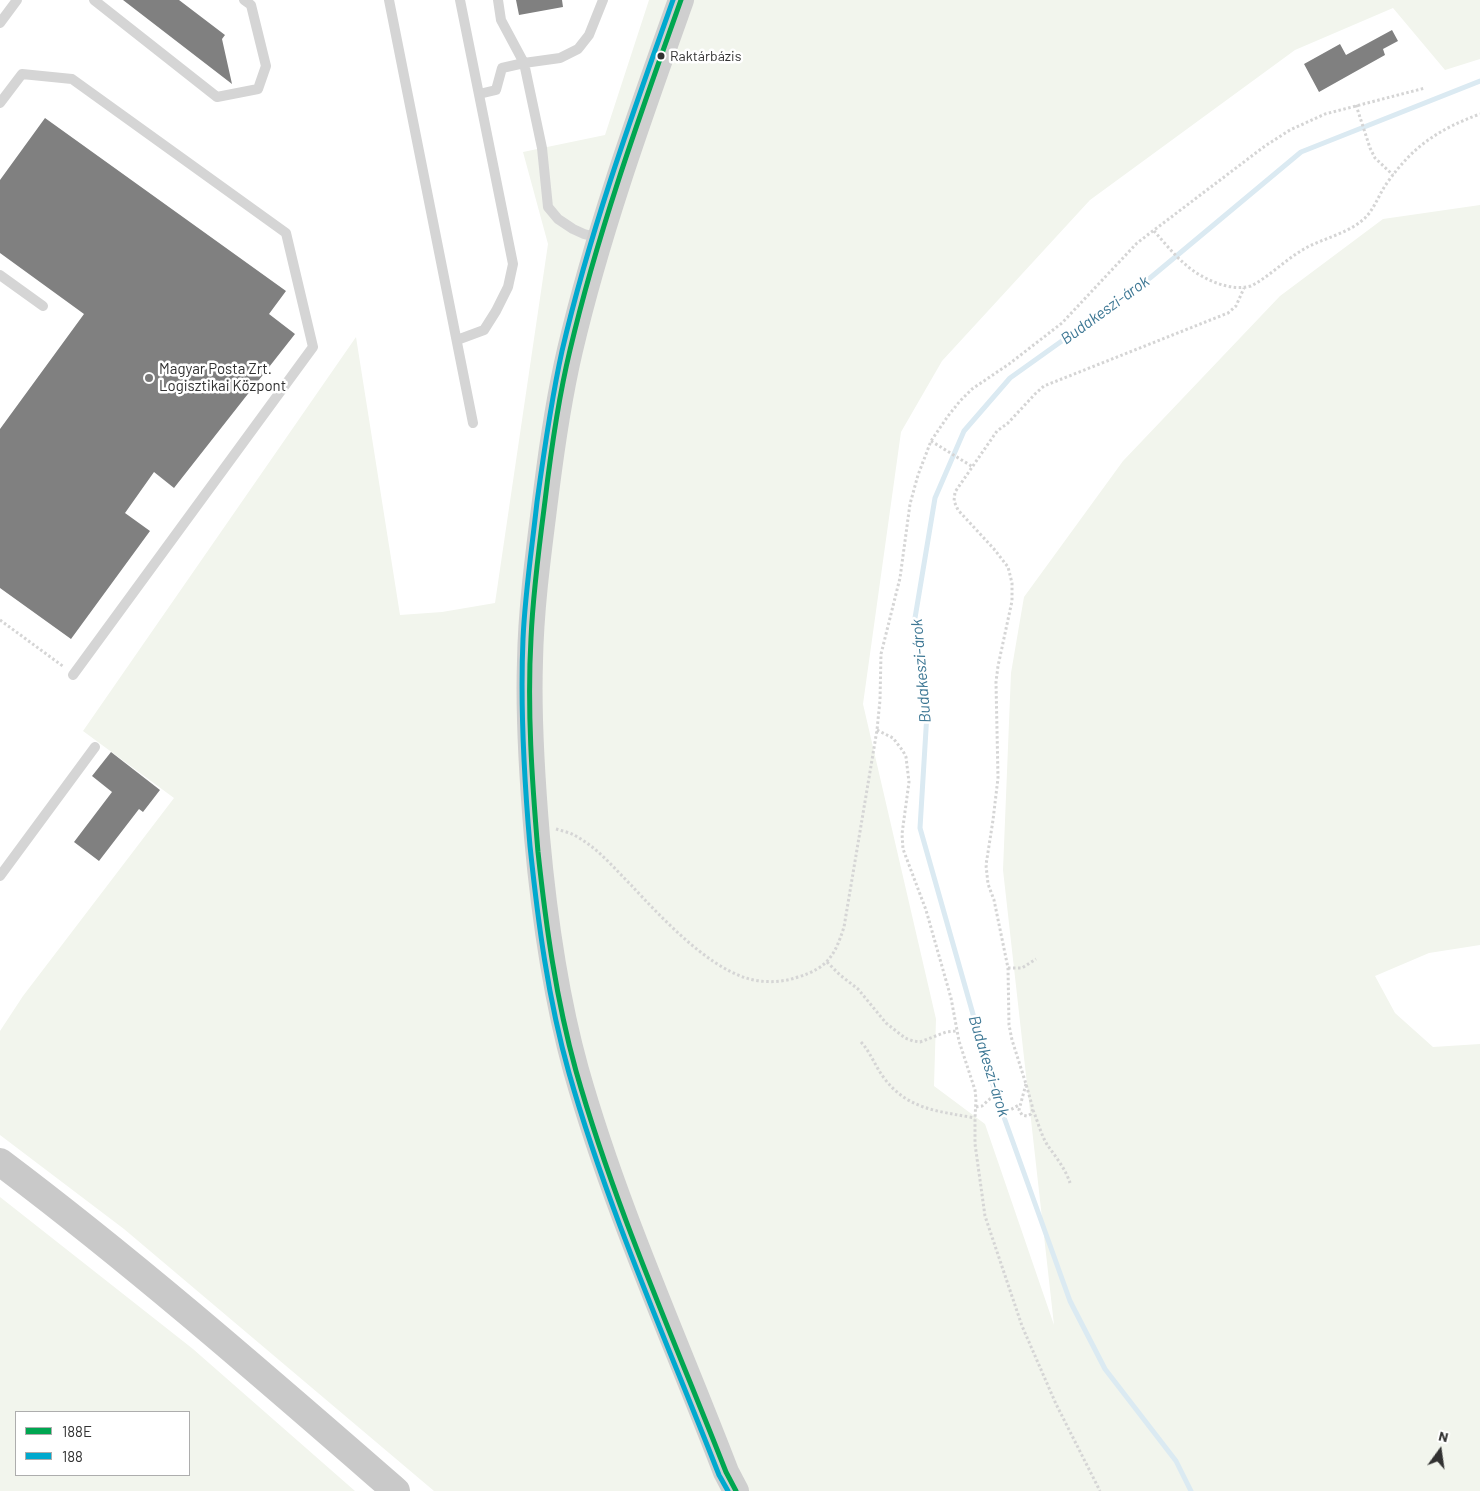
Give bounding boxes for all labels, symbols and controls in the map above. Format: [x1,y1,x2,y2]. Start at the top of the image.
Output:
place label: Raktárbázis [670,48,741,64]
marker: Raktárbázis [656,51,666,61]
water label: Budakeszi-árok [1057,271,1153,349]
place label: Magyar Posta Zrt. Logisztikai Központ [159,360,286,395]
marker: Magyar Posta Zrt. Logisztikai Központ [143,372,155,384]
water label: Budakeszi-árok [907,618,935,724]
water label: Budakeszi-árok [965,1013,1013,1119]
legend [15,1411,190,1476]
text: 188E [62,1422,92,1440]
north arrow [1415,1426,1465,1476]
text: N [1437,1427,1450,1445]
text: 188 [62,1447,83,1465]

